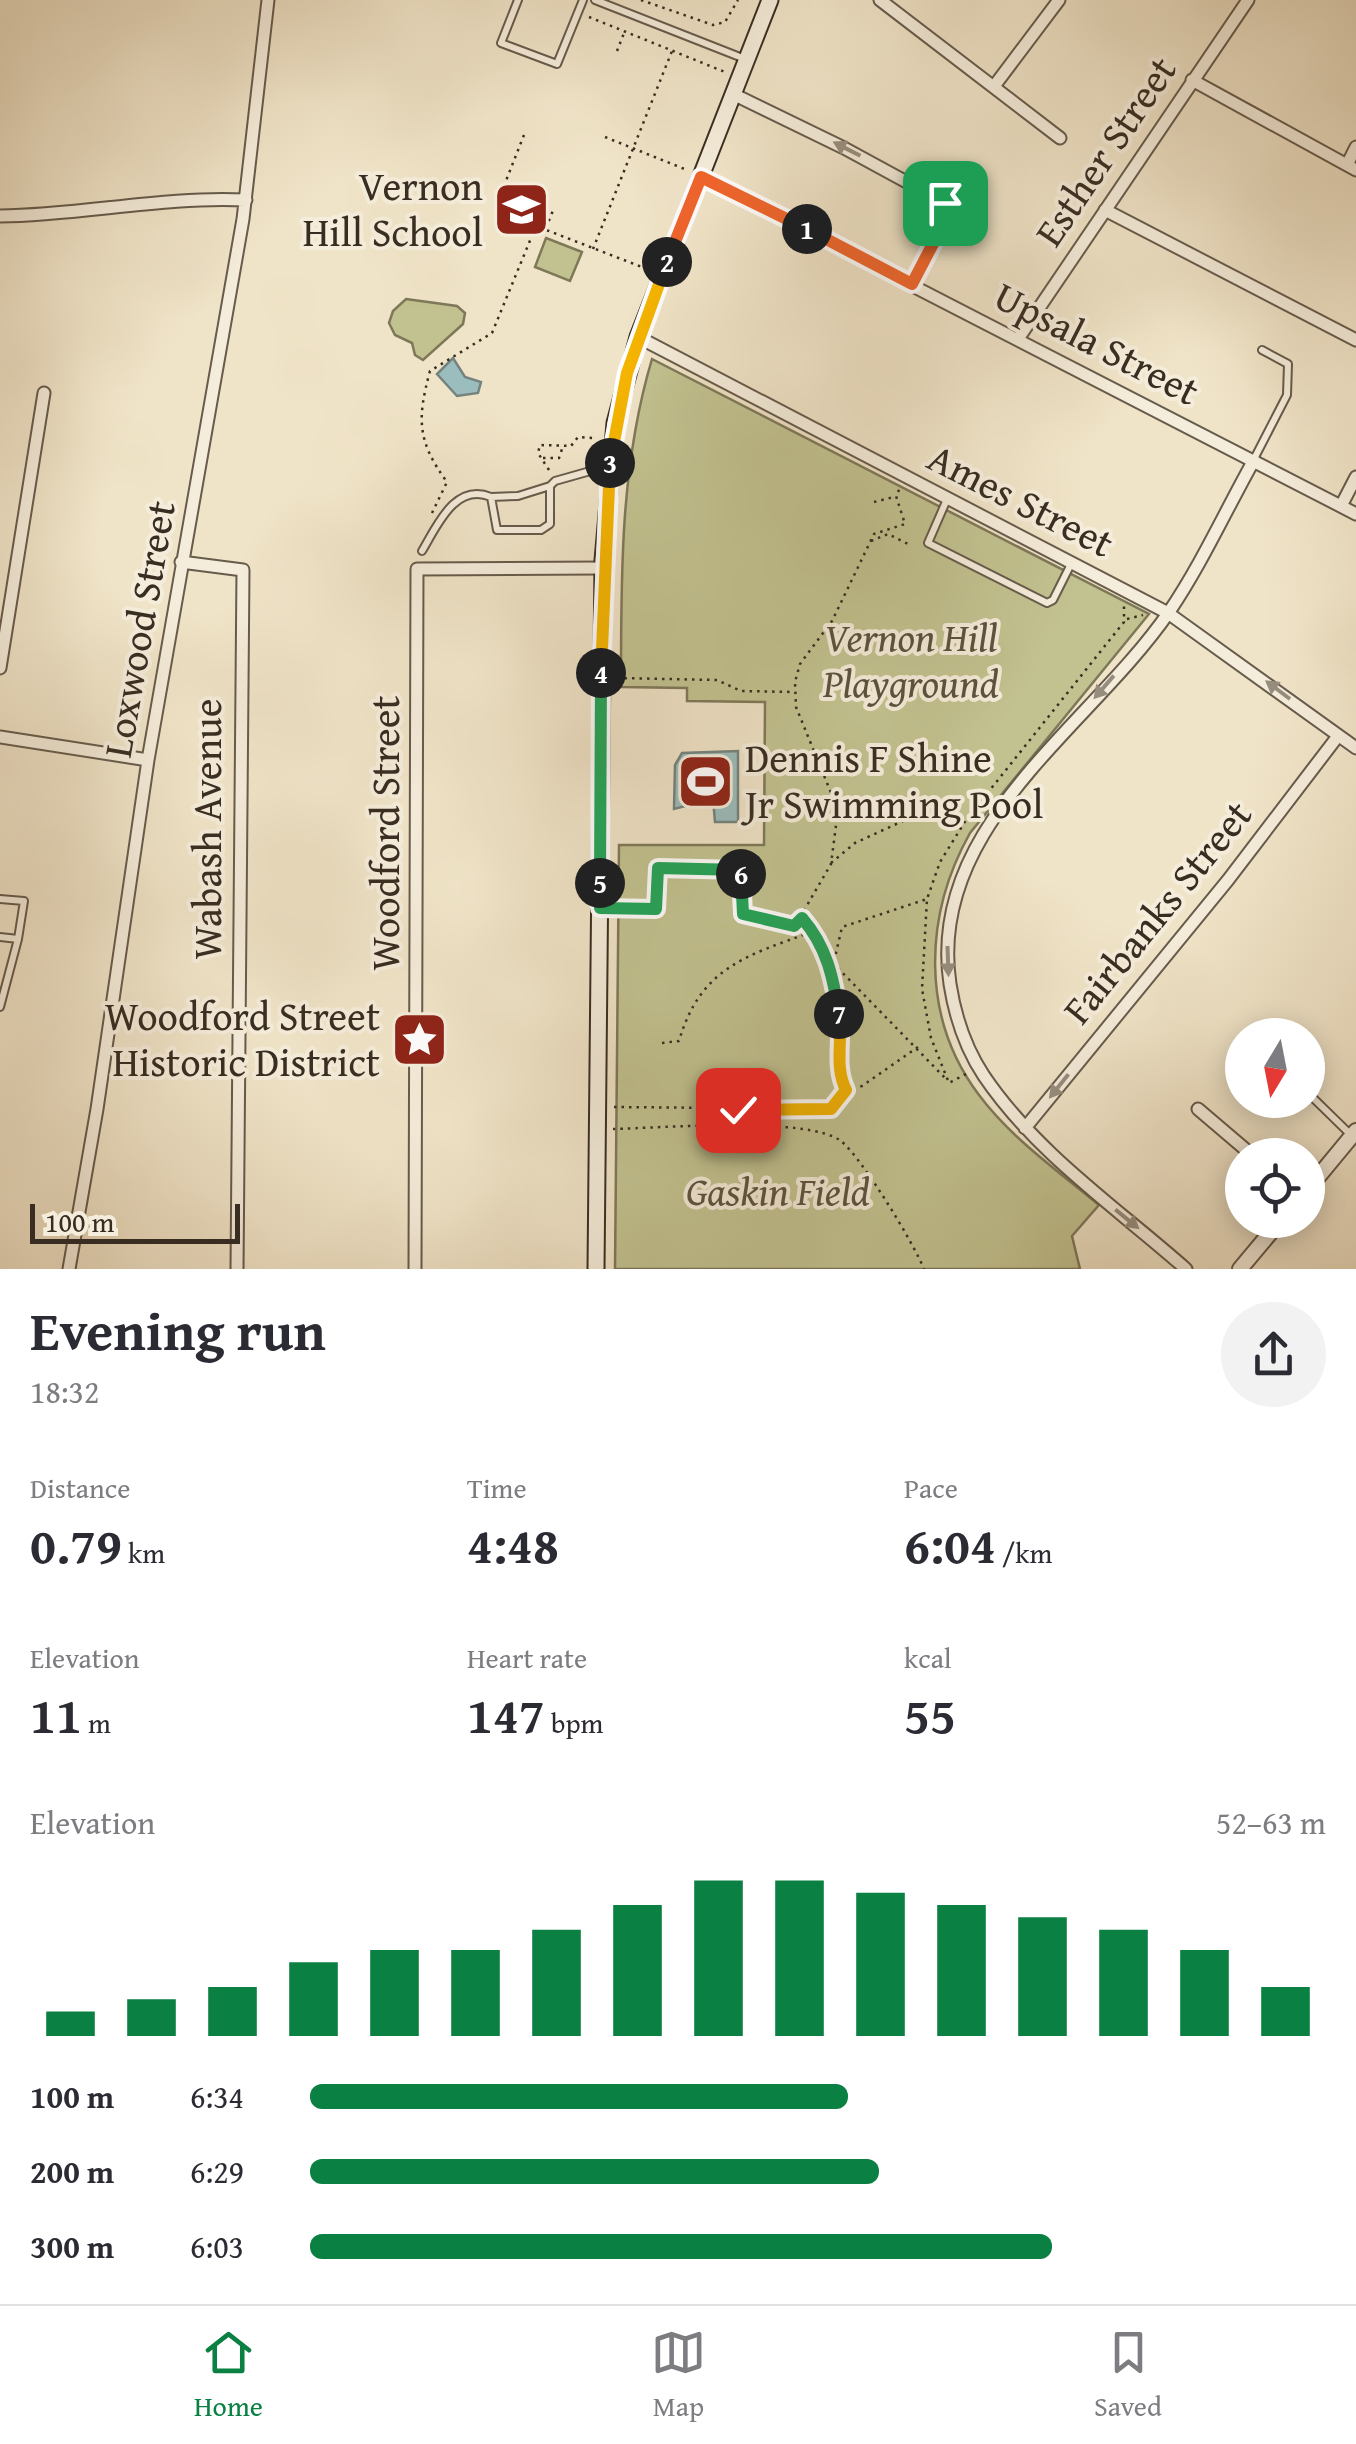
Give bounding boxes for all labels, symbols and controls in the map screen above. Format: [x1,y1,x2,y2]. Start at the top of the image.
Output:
street label: Esther Street [1019,44,1190,258]
one-way arrow [832,141,861,158]
place label: Vernon Hill School [303,156,483,261]
pin [903,161,988,246]
icon: arrive [918,176,973,231]
school or university icon: Vernon Hill School [492,179,552,239]
pin: 1 [782,204,832,254]
text: 1 [800,208,814,249]
pin: 2 [642,237,692,287]
text: 2 [660,241,674,282]
street label: Upsala Street [985,266,1210,419]
street label: Ames Street [918,428,1124,572]
pin: 3 [585,438,635,488]
text: 3 [603,442,617,483]
street label: Loxwood Street [87,496,190,762]
park label: Vernon Hill Playground [822,607,999,712]
pin: 4 [576,648,626,698]
text: 4 [594,652,608,693]
one-way arrow [1094,674,1116,699]
one-way arrow [1265,680,1291,701]
street label: Woodford Street [355,695,414,971]
street label: Wabash Avenue [177,698,236,960]
place label: Dennis F Shine Jr Swimming Pool [740,728,1043,833]
sports icon: Dennis F Shine Jr Swimming Pool [676,751,736,811]
street label: Fairbanks Street [1048,787,1265,1036]
pin: 6 [716,849,766,899]
text: 6 [734,853,748,894]
pin: 5 [575,858,625,908]
text: 5 [593,862,607,903]
one-way arrow [941,946,957,977]
place label: Woodford Street Historic District [105,986,380,1091]
pin: 7 [814,989,864,1039]
text: 7 [832,993,846,1034]
place icon: Woodford Street Historic District [389,1009,449,1069]
north arrow [1225,1018,1325,1118]
map controls [1225,1018,1325,1238]
pin [696,1068,781,1153]
one-way arrow [1049,1073,1070,1098]
icon: check [711,1083,766,1138]
button: locate [1225,1138,1325,1238]
park label: Gaskin Field [686,1161,870,1220]
scale bar [30,1199,240,1244]
text: 100 m [45,1201,114,1242]
one-way arrow [1115,1208,1140,1229]
text: Evening run [30,1290,326,1370]
button: share [1221,1302,1326,1407]
text: 18:32 [30,1368,99,1415]
text: Distance [30,1467,130,1508]
text: Time [467,1467,527,1508]
text: Pace [904,1467,958,1508]
text: 0.79 [30,1508,122,1581]
text: 4:48 [467,1508,559,1581]
text: 6:04 [904,1508,996,1581]
text: km [122,1532,165,1573]
text: /km [996,1532,1052,1573]
text: Elevation [30,1637,140,1678]
text: Heart rate [467,1637,587,1678]
text: kcal [904,1637,952,1678]
text: 11 [30,1678,82,1751]
text: 147 [467,1678,545,1751]
text: 55 [904,1678,956,1751]
text: m [82,1702,111,1743]
text: bpm [545,1702,603,1743]
text: Elevation [30,1799,155,1846]
text: 52–63 m [1216,1799,1326,1846]
text: 100 m [30,2073,114,2120]
text: 6:34 [190,2073,244,2120]
text: 200 m [30,2148,114,2195]
text: 6:29 [190,2148,244,2195]
text: 300 m [30,2223,114,2270]
text: 6:03 [190,2223,244,2270]
tab: Home [194,2325,263,2426]
tab: Map [651,2325,706,2426]
tab: Saved [1094,2325,1162,2426]

